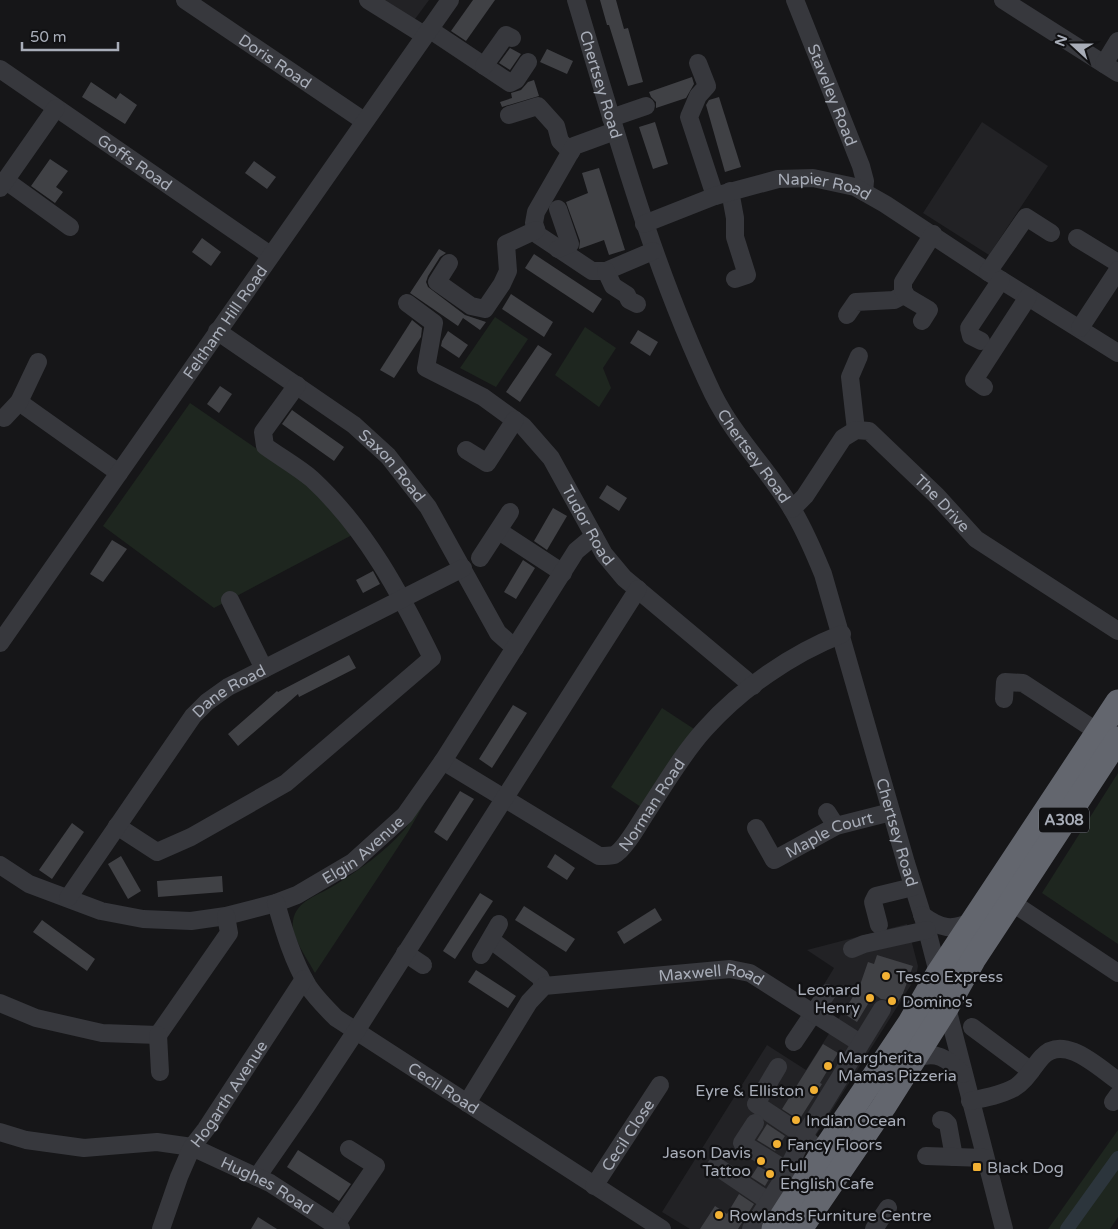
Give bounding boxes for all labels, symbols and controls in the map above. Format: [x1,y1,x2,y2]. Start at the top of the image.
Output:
scale bar [22,20,119,52]
north arrow [1048,20,1098,70]
text: 50 m [30,28,67,46]
street label: Chertsey Road [575,28,626,141]
street label: Doris Road [234,30,315,94]
text: N [1051,32,1071,49]
street label: Staveley Road [803,41,861,149]
street label: Goffs Road [93,130,176,196]
street label: Napier Road [777,169,874,205]
street label: Feltham Hill Road [179,262,272,383]
street label: Chertsey Road [713,406,795,507]
street label: Saxon Road [354,425,429,506]
street label: The Drive [910,471,974,537]
street label: Tudor Road [557,482,618,570]
street label: Dane Road [188,661,269,722]
street label: Norman Road [615,755,690,856]
street label: Chertsey Road [871,776,922,889]
street label: Maple Court [782,808,875,863]
road number: A308 [1039,808,1089,832]
street label: Elgin Avenue [319,812,409,889]
street label: Maxwell Road [658,959,768,990]
place label: Tesco Express [896,967,1003,987]
marker: Tesco Express [880,970,892,982]
place label: Leonard Henry [797,980,860,1018]
marker: Leonard Henry [864,992,876,1004]
place label: Domino's [902,992,973,1012]
marker: Domino's [886,995,898,1007]
street label: Hogarth Avenue [186,1037,272,1152]
place label: Margherita Mamas Pizzeria [838,1048,957,1086]
street label: Cecil Road [404,1058,482,1119]
marker: Margherita Mamas Pizzeria [822,1060,834,1072]
place label: Eyre & Elliston [695,1081,804,1101]
marker: Eyre & Elliston [808,1084,820,1096]
street label: Cecil Close [597,1096,659,1175]
place label: Indian Ocean [806,1111,906,1131]
marker: Indian Ocean [790,1114,802,1126]
place label: Fancy Floors [787,1135,882,1155]
marker: Fancy Floors [771,1138,783,1150]
place label: Jason Davis Tattoo [662,1143,751,1181]
street label: Hughes Road [217,1153,317,1219]
marker: Jason Davis Tattoo [755,1155,767,1167]
place label: Full English Cafe [780,1156,874,1194]
place label: Black Dog [987,1158,1064,1178]
marker: Black Dog [971,1161,983,1173]
marker: Full English Cafe [764,1168,776,1180]
place label: Rowlands Furniture Centre [729,1206,932,1226]
marker: Rowlands Furniture Centre [713,1209,725,1221]

